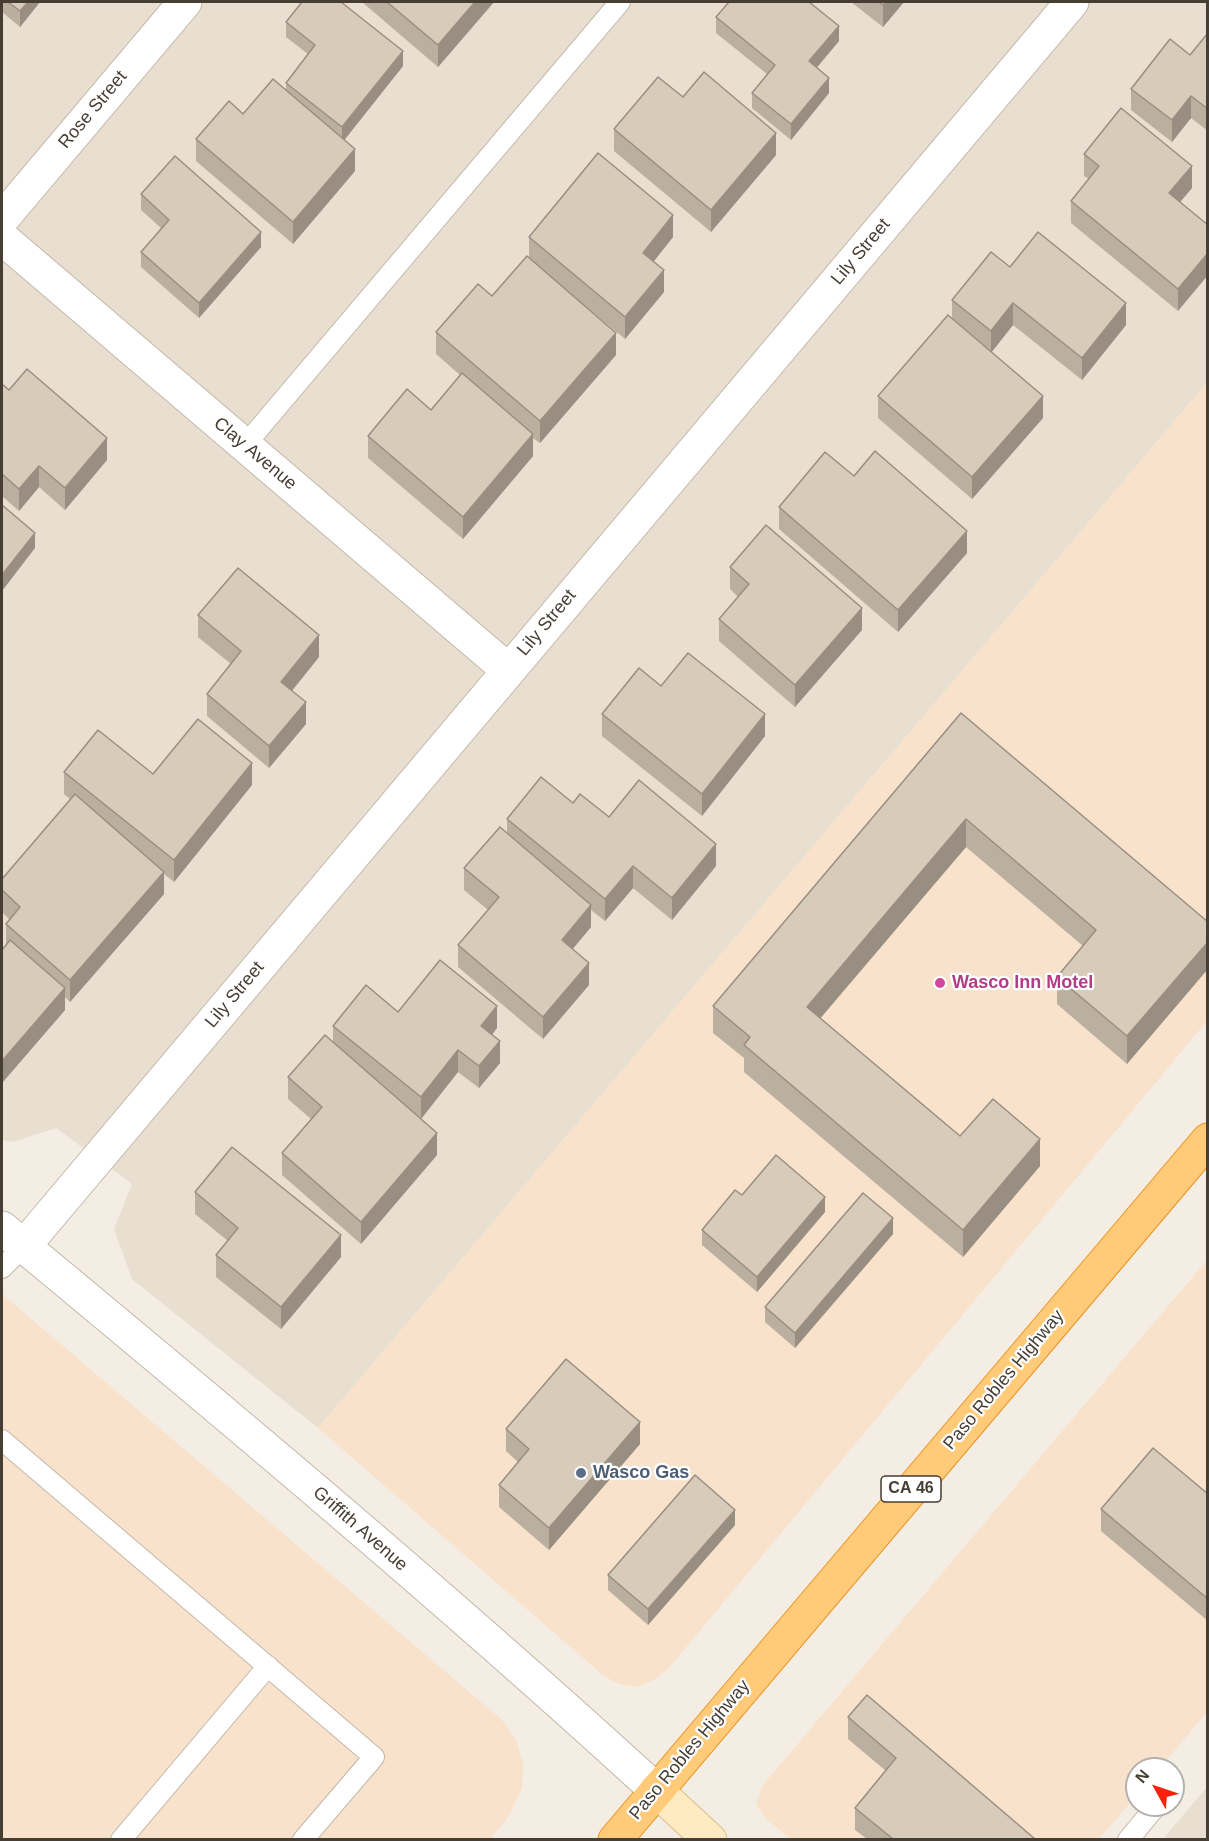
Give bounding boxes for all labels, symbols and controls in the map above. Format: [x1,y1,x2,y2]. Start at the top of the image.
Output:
street label: Rose Street [54,67,132,153]
street label: Lily Street [827,214,895,290]
street label: Clay Avenue [209,413,301,495]
street label: Lily Street [513,585,581,661]
street label: Lily Street [201,957,269,1033]
place label: Wasco Inn Motel [952,972,1093,994]
marker: Wasco Inn Motel [933,976,947,990]
street label: Paso Robles Highway [939,1306,1069,1454]
place label: Wasco Gas [593,1462,689,1484]
marker: Wasco Gas [574,1466,588,1480]
road number: CA 46 [881,1476,941,1502]
street label: Griffith Avenue [308,1482,412,1576]
street label: Paso Robles Highway [625,1676,755,1824]
north arrow [1125,1757,1185,1817]
text: N [1132,1767,1153,1786]

